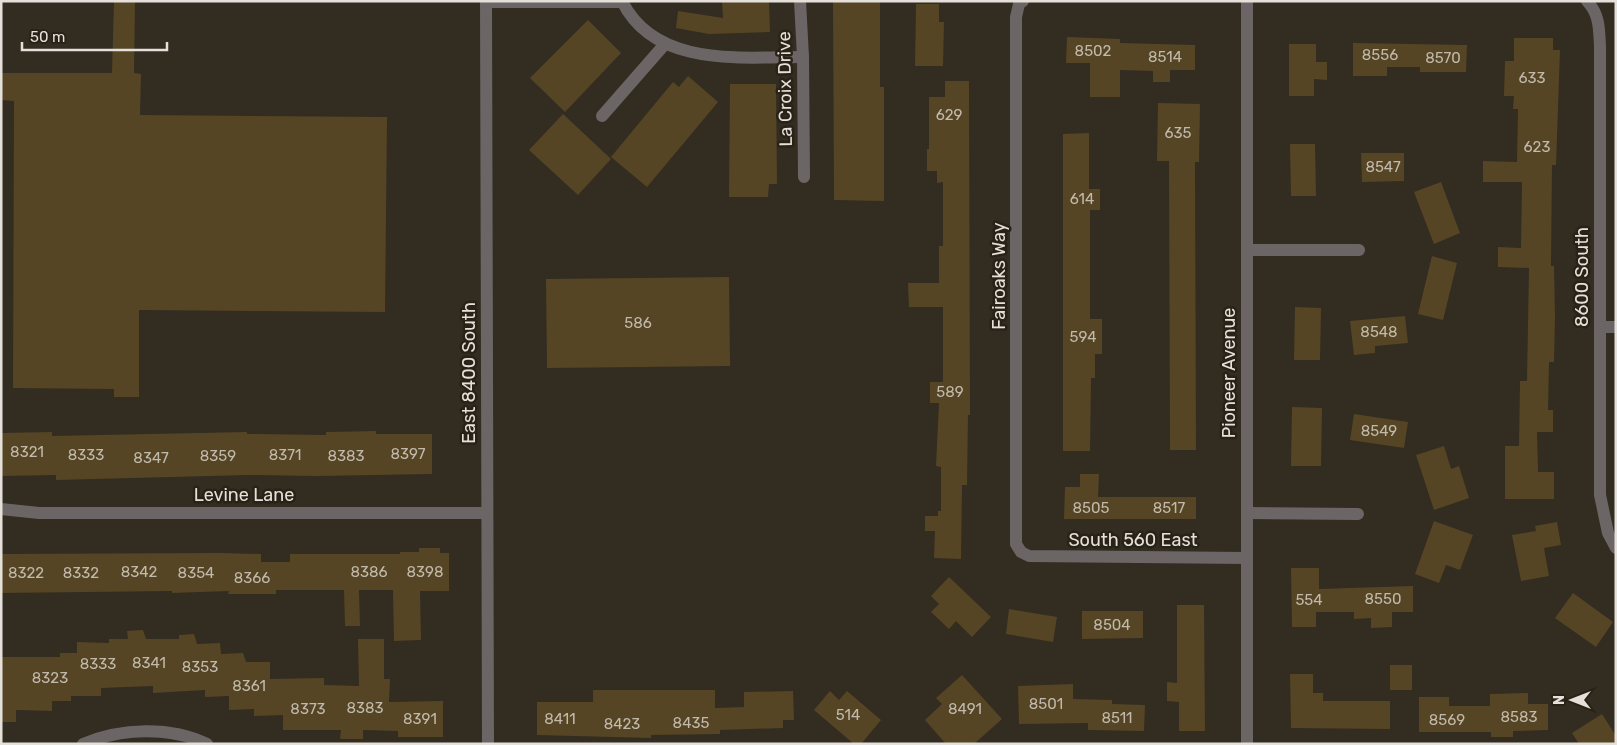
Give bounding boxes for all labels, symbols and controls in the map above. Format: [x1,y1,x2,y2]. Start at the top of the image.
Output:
scale bar [22,20,168,52]
text: 50 m [30,28,65,46]
street label: La Croix Drive [773,31,797,147]
house number: 8502 [1075,42,1112,60]
house number: 8556 [1362,46,1398,64]
house number: 8514 [1148,48,1182,66]
house number: 8570 [1425,49,1461,67]
house number: 633 [1518,69,1546,87]
house number: 629 [936,106,962,124]
house number: 635 [1165,124,1192,142]
house number: 623 [1524,138,1550,156]
house number: 8547 [1365,158,1401,176]
house number: 614 [1070,190,1094,208]
street label: Fairoaks Way [988,222,1010,330]
street label: 8600 South [1571,227,1593,327]
street label: East 8400 South [458,302,480,444]
street label: Pioneer Avenue [1218,308,1240,438]
house number: 586 [624,314,652,332]
house number: 8548 [1360,323,1398,341]
house number: 594 [1070,328,1096,346]
house number: 589 [936,383,964,401]
house number: 8549 [1361,422,1397,440]
house number: 8321 [10,443,44,461]
house number: 8397 [390,445,426,463]
house number: 8333 [68,446,104,464]
house number: 8371 [269,446,301,464]
house number: 8359 [200,447,236,465]
house number: 8383 [327,447,365,465]
house number: 8347 [133,449,169,467]
street label: Levine Lane [194,484,294,506]
house number: 8505 [1073,499,1110,517]
house number: 8517 [1153,499,1185,517]
street label: South 560 East [1068,529,1198,551]
house number: 8342 [121,563,158,581]
house number: 8386 [350,563,388,581]
house number: 8398 [407,563,444,581]
house number: 8322 [8,564,44,582]
house number: 8332 [63,564,99,582]
house number: 8354 [178,564,214,582]
house number: 8366 [234,569,270,587]
house number: 8550 [1365,590,1401,608]
house number: 554 [1295,591,1323,609]
house number: 8504 [1093,616,1131,634]
house number: 8341 [132,654,166,672]
house number: 8333 [80,655,116,673]
house number: 8353 [182,658,218,676]
house number: 8323 [32,669,68,687]
north arrow [1547,675,1597,725]
house number: 8361 [232,677,266,695]
house number: 8501 [1029,695,1063,713]
text: N [1551,695,1568,705]
house number: 8383 [346,699,384,717]
house number: 8373 [290,700,326,718]
house number: 8491 [948,700,982,718]
house number: 514 [836,706,860,724]
house number: 8583 [1500,708,1538,726]
house number: 8511 [1101,709,1133,727]
house number: 8391 [403,710,437,728]
house number: 8411 [544,710,576,728]
house number: 8569 [1429,711,1465,729]
house number: 8435 [673,714,709,732]
house number: 8423 [604,715,640,733]

